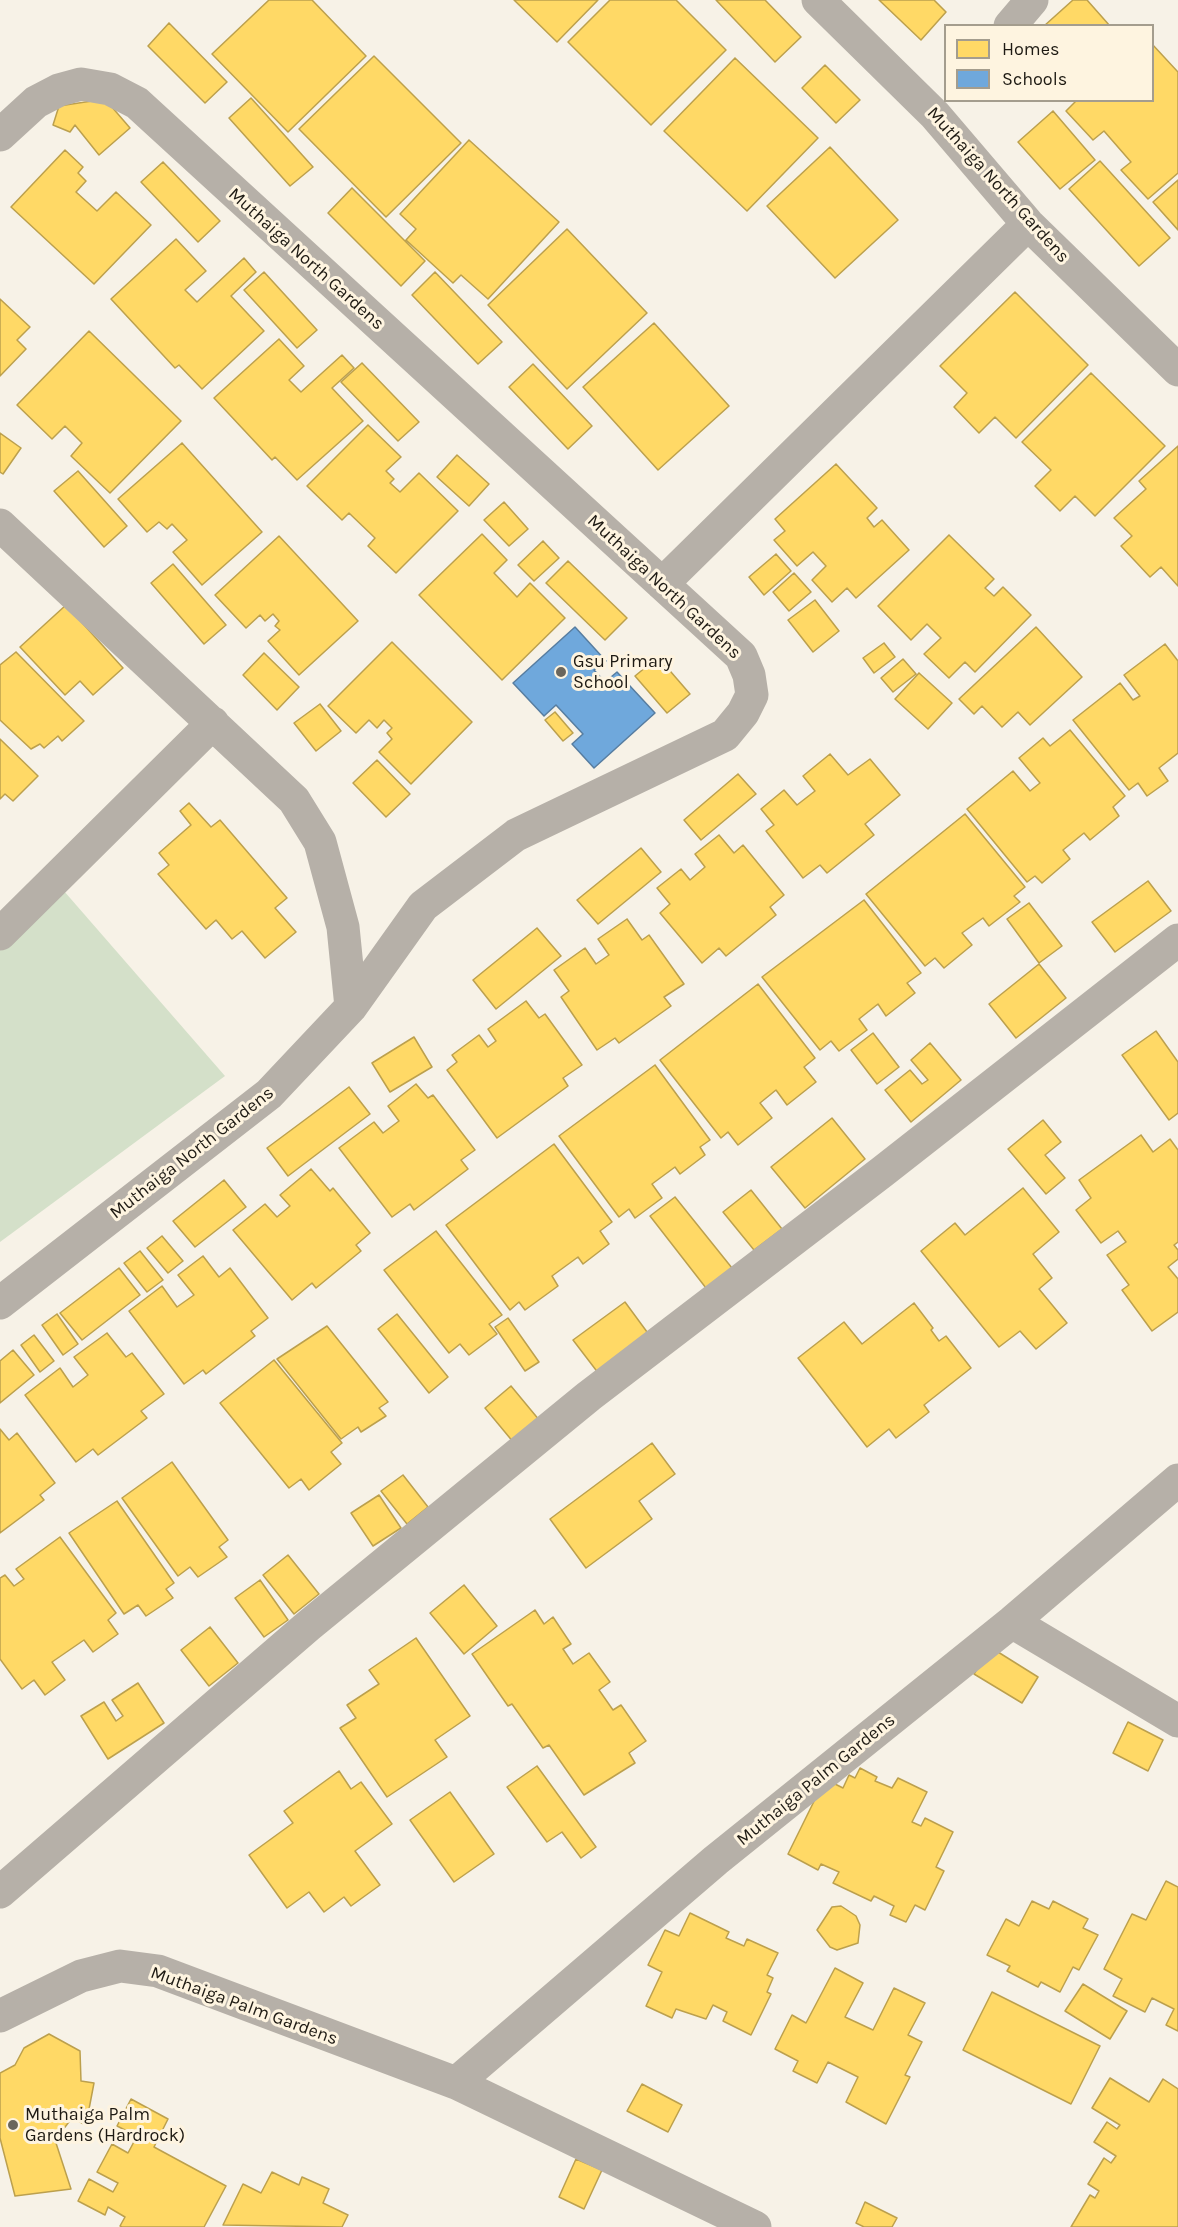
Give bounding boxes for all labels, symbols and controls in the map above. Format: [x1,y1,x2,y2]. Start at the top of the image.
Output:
legend [944,24,1154,102]
text: Homes [1002,38,1059,60]
text: Schools [1002,68,1067,90]
street label: Muthaiga North Gardens [922,103,1074,267]
street label: Muthaiga North Gardens [224,183,388,335]
street label: Muthaiga North Gardens [583,510,745,664]
place label: Gsu Primary School [573,651,673,694]
marker: Gsu Primary School [554,665,568,679]
street label: Muthaiga North Gardens [106,1082,278,1224]
street label: Muthaiga Palm Gardens [732,1709,900,1851]
street label: Muthaiga Palm Gardens [147,1962,341,2050]
place label: Muthaiga Palm Gardens (Hardrock) [25,2104,185,2146]
marker: Muthaiga Palm Gardens (Hardrock) [6,2118,20,2132]

